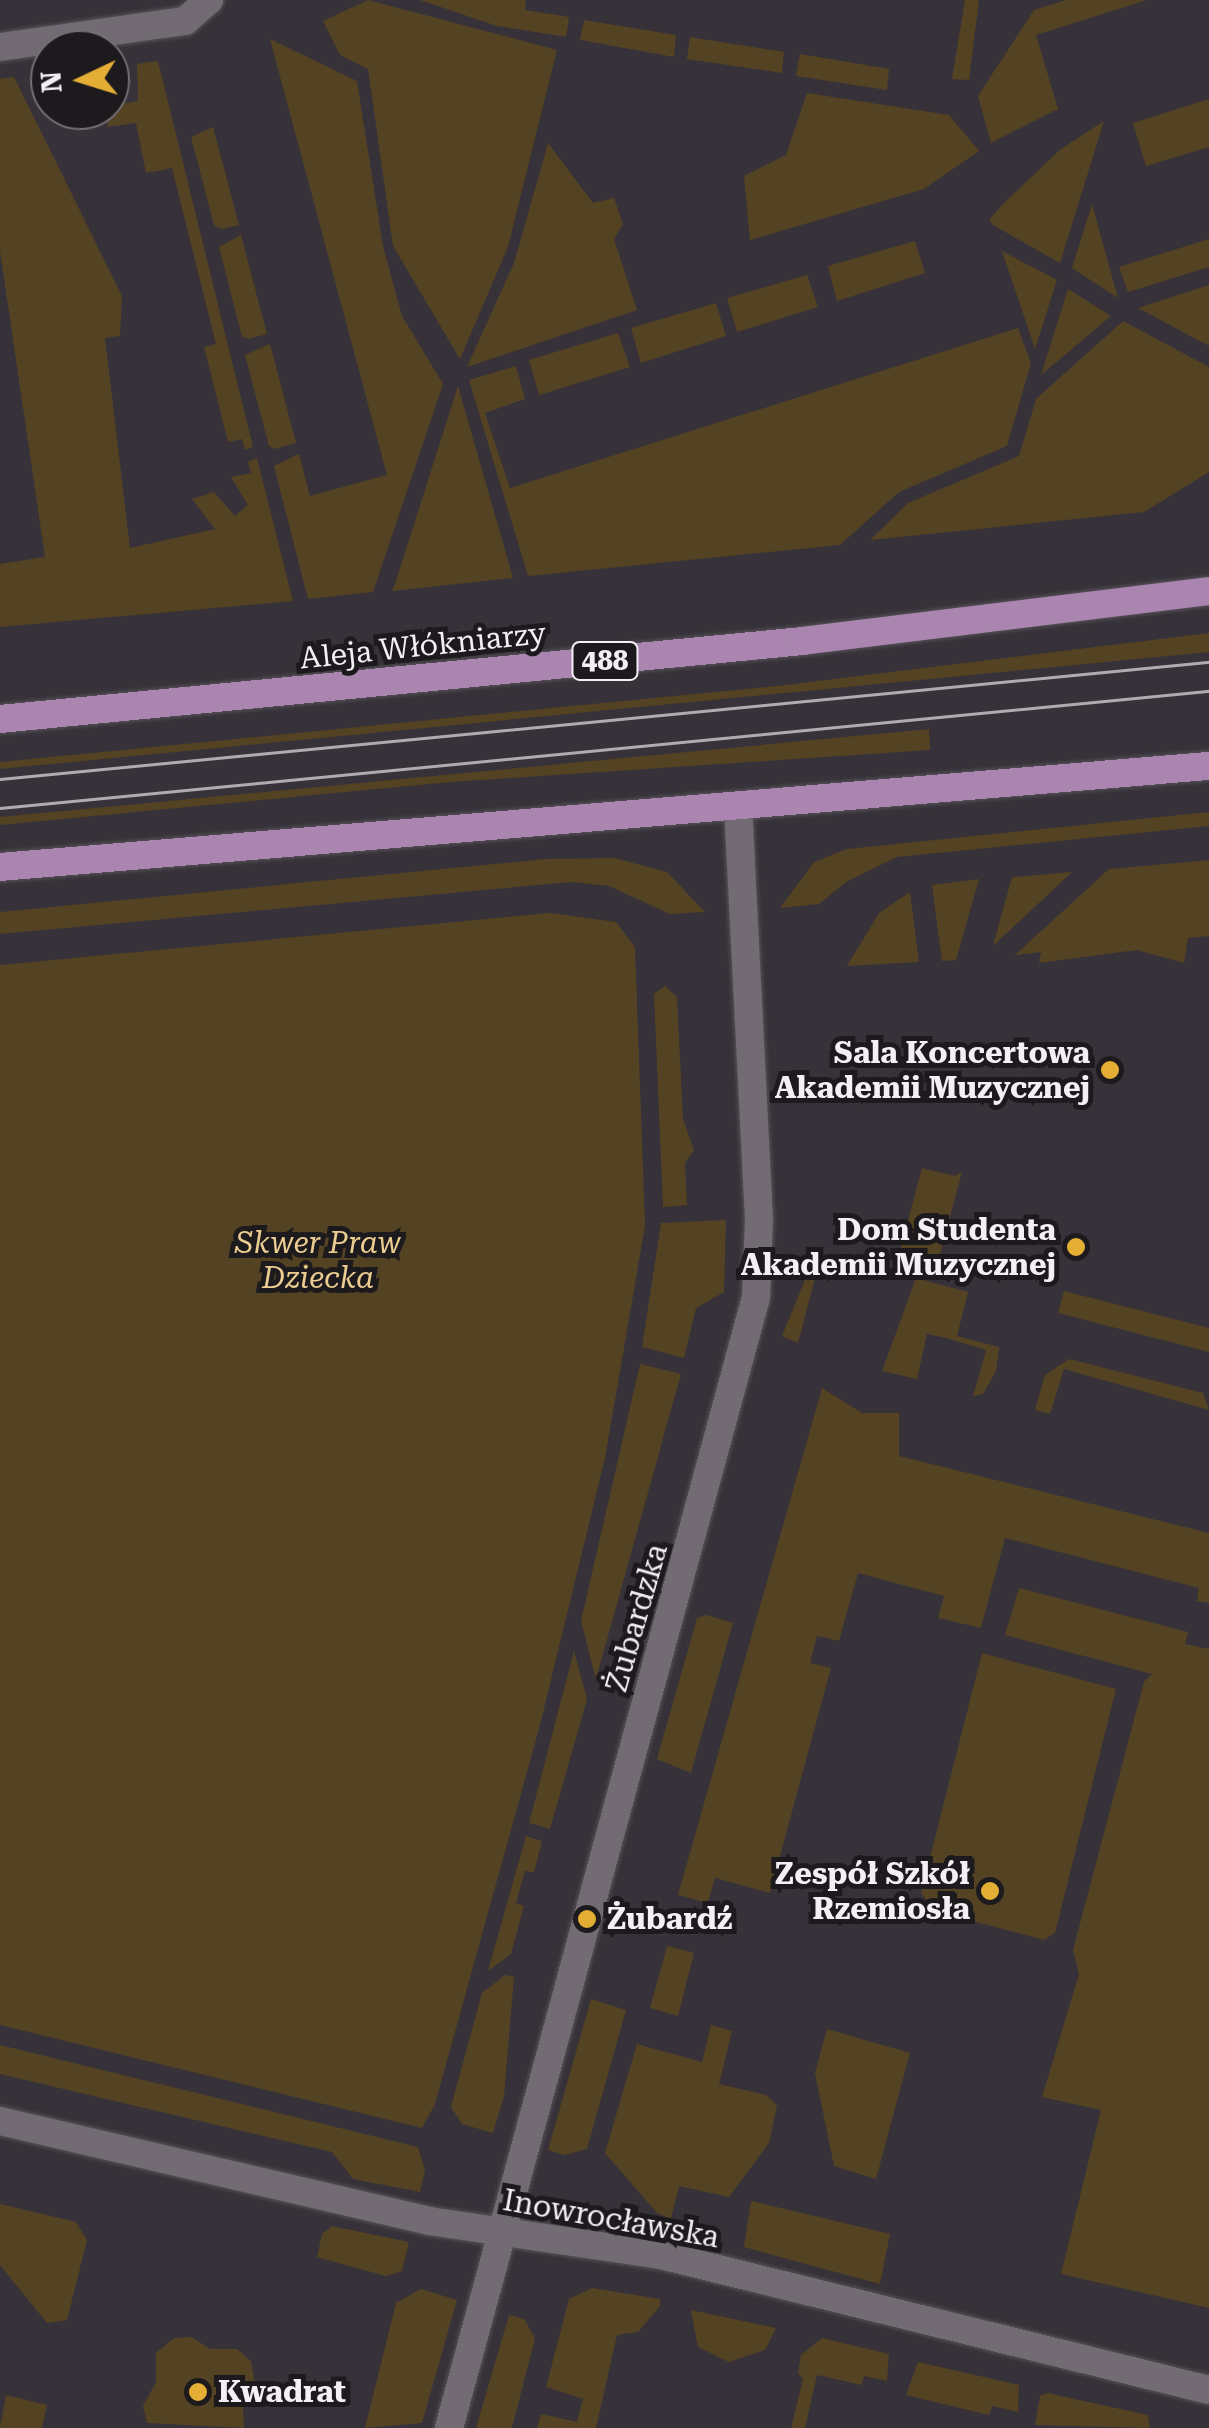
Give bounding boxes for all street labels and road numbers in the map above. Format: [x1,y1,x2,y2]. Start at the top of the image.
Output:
street label: Aleja Włókniarzy [298,615,548,677]
road number: 488 [570,638,640,684]
street label: Żubardzka [599,1540,675,1696]
street label: Inowrocławska [500,2182,722,2256]

